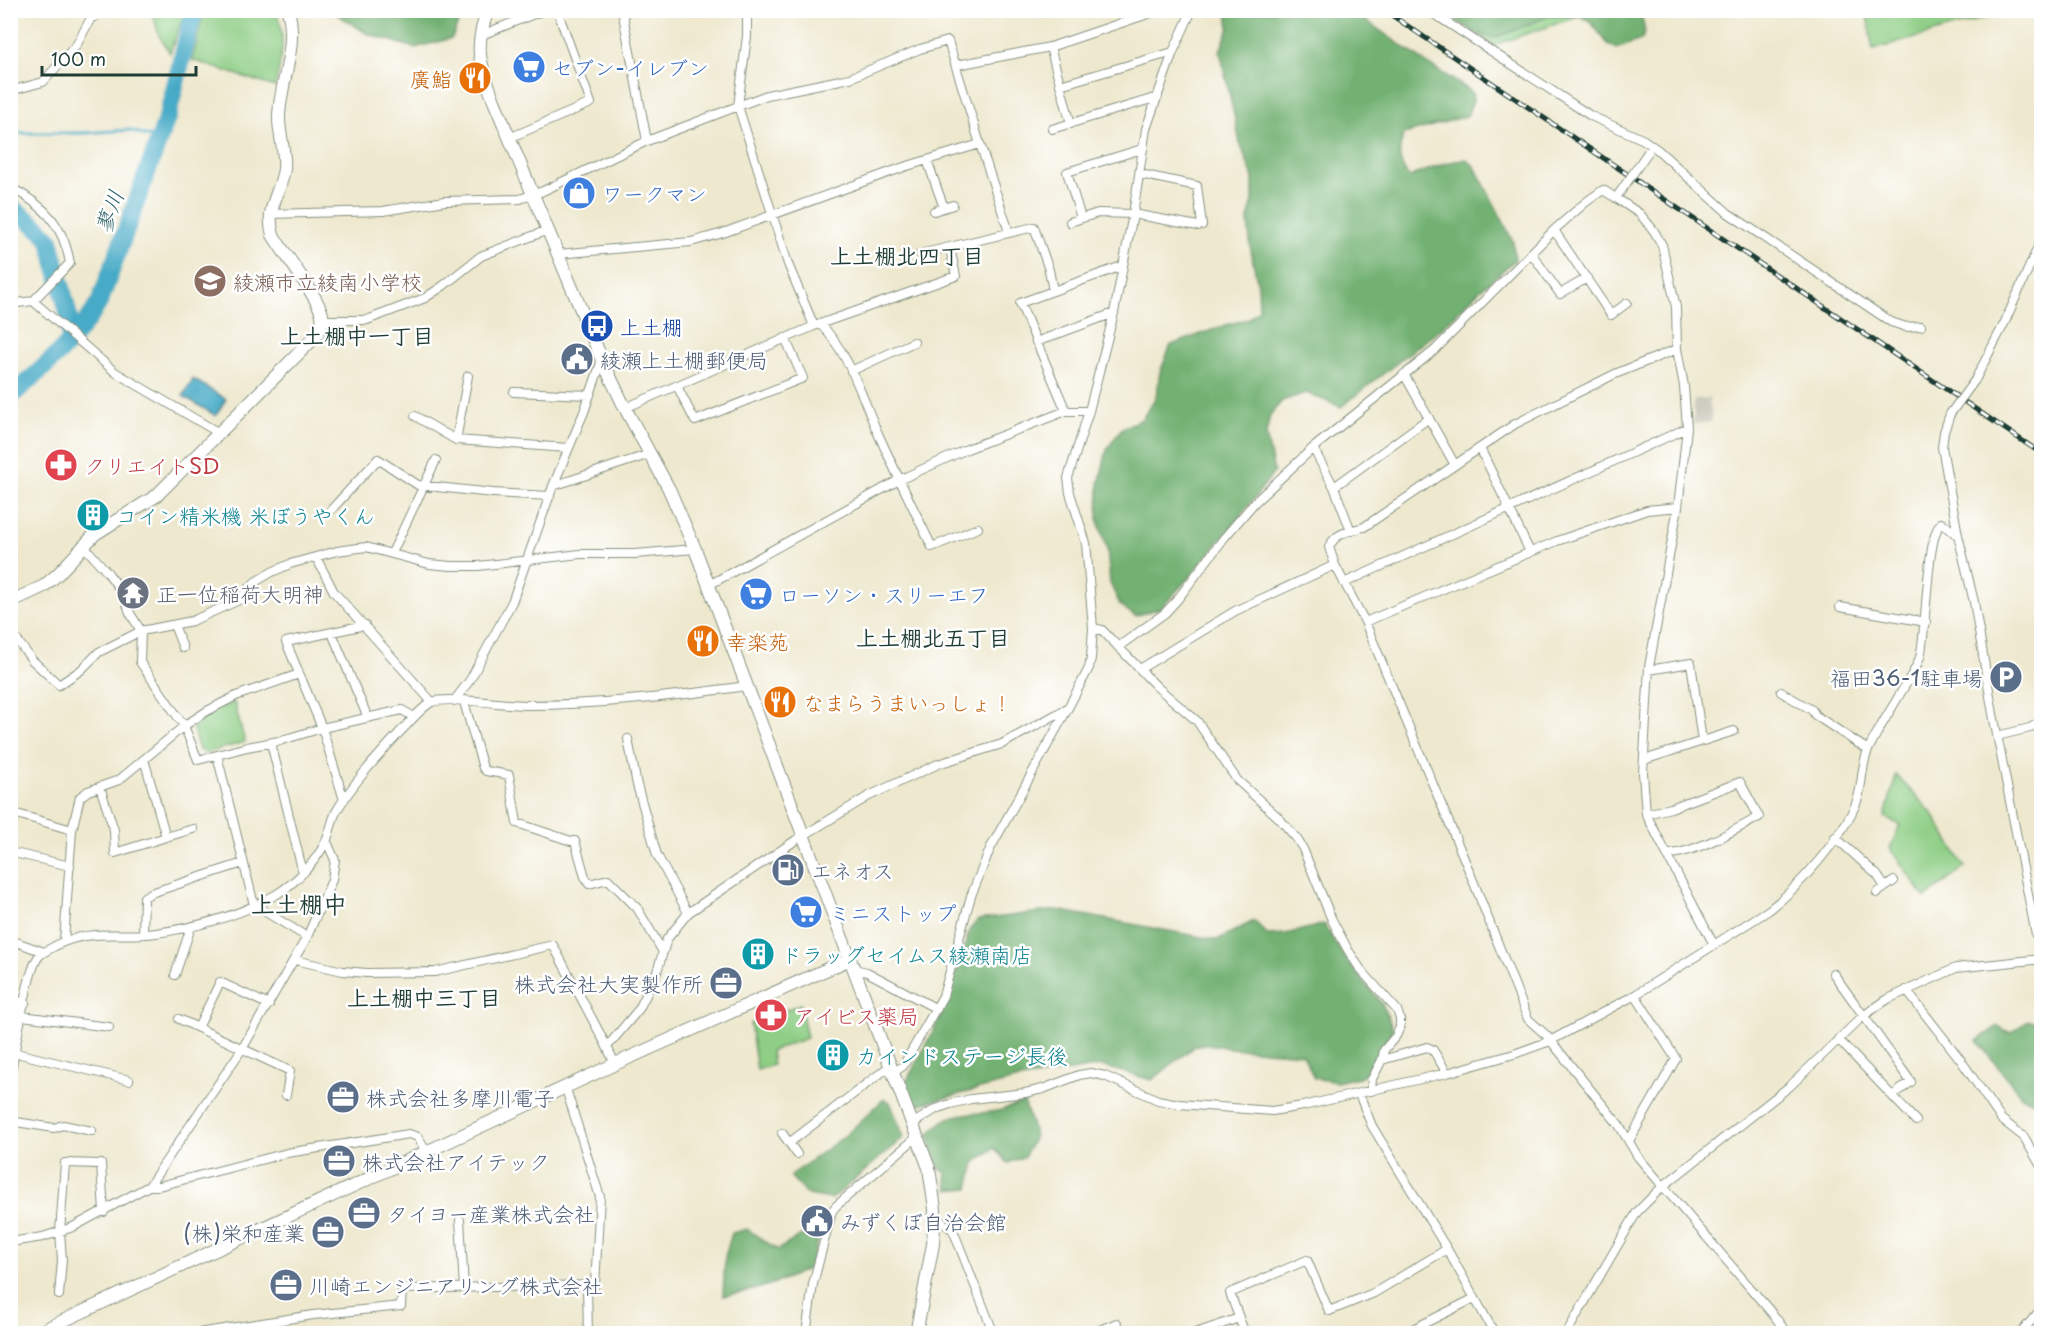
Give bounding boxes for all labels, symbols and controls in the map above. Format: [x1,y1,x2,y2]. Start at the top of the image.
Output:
scale bar [42,39,196,77]
text: 100 m [51,45,106,72]
supermarket icon: セブン-イレブン [511,49,547,85]
place label: セブン-イレブン [552,51,709,83]
restaurant icon: 廣鮨 [457,60,493,96]
place label: 廣鮨 [410,62,452,94]
shop icon: ワークマン [561,175,597,211]
place label: ワークマン [602,177,707,209]
water label: 蓼川 [85,185,131,237]
district label: 上土棚北四丁目 [830,238,984,271]
school or university icon: 綾瀬市立綾南小学校 [192,263,228,299]
place label: 綾瀬市立綾南小学校 [233,265,422,297]
bus stop icon: 上土棚 [579,308,615,344]
place label: 上土棚 [620,310,683,342]
district label: 上土棚中一丁目 [280,318,434,351]
public building icon: 綾瀬上土棚郵便局 [559,341,595,377]
place label: 綾瀬上土棚郵便局 [600,343,768,375]
pharmacy icon: クリエイトSD [43,447,79,483]
place label: クリエイトSD [84,449,220,481]
building icon: コイン精米機 米ぼうやくん [75,497,111,533]
place label: コイン精米機 米ぼうやくん [116,499,375,531]
temple icon: 正一位稲荷大明神 [115,575,151,611]
supermarket icon: ローソン・スリーエフ [738,576,774,612]
place label: 正一位稲荷大明神 [156,577,324,609]
place label: ローソン・スリーエフ [779,578,989,610]
district label: 上土棚北五丁目 [856,620,1010,653]
restaurant icon: 幸楽苑 [685,623,721,659]
place label: 幸楽苑 [726,625,789,657]
parking icon: 福田36-1駐車場 [1988,659,2024,695]
place label: 福田36-1駐車場 [1830,661,1983,693]
restaurant icon: なまらうまいっしょ！ [762,684,798,720]
place label: なまらうまいっしょ！ [803,686,1013,718]
fuel station icon: エネオス [770,852,806,888]
place label: エネオス [811,854,894,886]
district label: 上土棚中 [251,885,347,921]
supermarket icon: ミニストップ [788,894,824,930]
place label: ミニストップ [829,896,957,928]
building icon: ドラッグセイムス綾瀬南店 [740,936,776,972]
place label: ドラッグセイムス綾瀬南店 [781,938,1032,970]
office icon: 株式会社大実製作所 [708,965,744,1001]
place label: 株式会社大実製作所 [514,967,703,999]
district label: 上土棚中三丁目 [347,980,501,1013]
pharmacy icon: アイビス薬局 [753,997,789,1033]
place label: アイビス薬局 [794,999,919,1031]
building icon: カインドステージ長後 [815,1037,851,1073]
place label: カインドステージ長後 [856,1039,1068,1071]
office icon: 株式会社多摩川電子 [325,1079,361,1115]
place label: 株式会社多摩川電子 [366,1081,555,1113]
office icon: 株式会社アイテック [321,1143,357,1179]
place label: 株式会社アイテック [362,1145,550,1177]
office icon: タイヨー産業株式会社 [346,1195,382,1231]
place label: タイヨー産業株式会社 [387,1197,595,1229]
public building icon: みずくぼ自治会館 [799,1203,835,1239]
place label: みずくぼ自治会館 [840,1205,1007,1237]
office icon: (株)栄和産業 [310,1214,346,1250]
place label: (株)栄和産業 [183,1216,305,1248]
office icon: 川崎エンジニアリング株式会社 [268,1267,304,1303]
place label: 川崎エンジニアリング株式会社 [309,1269,603,1301]

